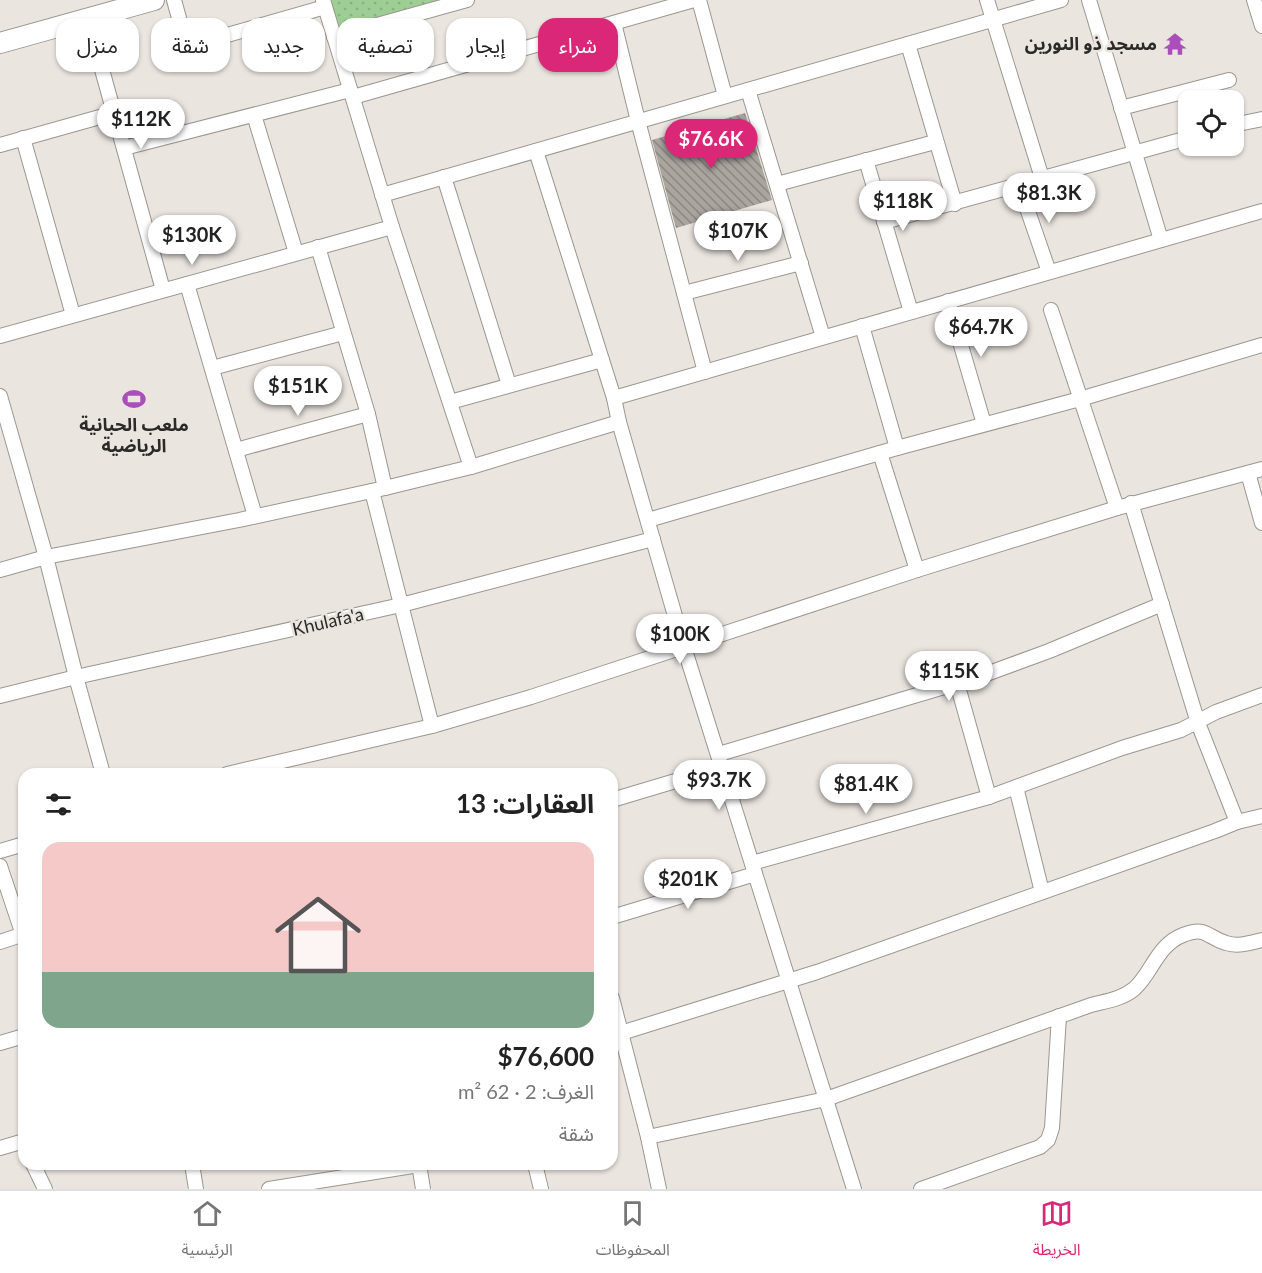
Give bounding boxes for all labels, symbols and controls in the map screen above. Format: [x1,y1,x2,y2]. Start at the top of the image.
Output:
chip: منزل [56,18,139,72]
chip: شقة [151,18,230,72]
chip: جديد [242,18,325,72]
chip: تصفية [337,18,434,72]
chip: إيجار [446,18,526,72]
chip: شراء [538,18,618,72]
temple icon: مسجد ذو النورين [1162,31,1188,57]
place label: مسجد ذو النورين [1025,32,1157,55]
map controls [1178,90,1244,156]
button: locate [1178,90,1244,156]
pin: $112K [99,99,183,150]
text: $112K [111,106,171,130]
pin: $76.6K [662,119,760,170]
text: $76.6K [679,126,743,150]
pin: $81.3K [1000,173,1098,224]
text: $81.3K [1017,180,1081,204]
pin: $118K [861,181,945,232]
text: $118K [873,188,933,212]
pin: $107K [696,211,780,262]
pin: $130K [150,215,234,266]
text: $107K [708,218,768,242]
text: $130K [162,222,222,246]
pin: $64.7K [932,307,1030,358]
text: $64.7K [949,314,1013,338]
pin: $151K [256,366,340,417]
text: $151K [268,373,328,397]
sports icon: ملعب الحبانية الرياضية [121,386,147,412]
place label: ملعب الحبانية الرياضية [79,413,189,457]
street label: Khulafa'a [290,602,366,640]
pin: $100K [638,614,722,665]
text: $100K [650,621,710,645]
pin: $115K [907,651,991,702]
text: $115K [919,658,979,682]
pin: $93.7K [670,760,768,811]
pin: $81.4K [817,764,915,815]
text: $93.7K [687,767,751,791]
text: $81.4K [834,771,898,795]
text: العقارات: 13 [456,787,594,819]
icon: filters [42,788,75,821]
pin: $201K [646,859,730,910]
text: $201K [658,866,718,890]
icon: home [264,881,372,989]
text: $76,600 [497,1040,594,1072]
text: الغرف: 2 · 62 m² [458,1079,594,1103]
text: شقة [559,1121,594,1145]
tab: الرئيسية [181,1197,233,1267]
tab: المحفوظات [596,1197,670,1267]
tab: الخريطة [1033,1197,1081,1267]

